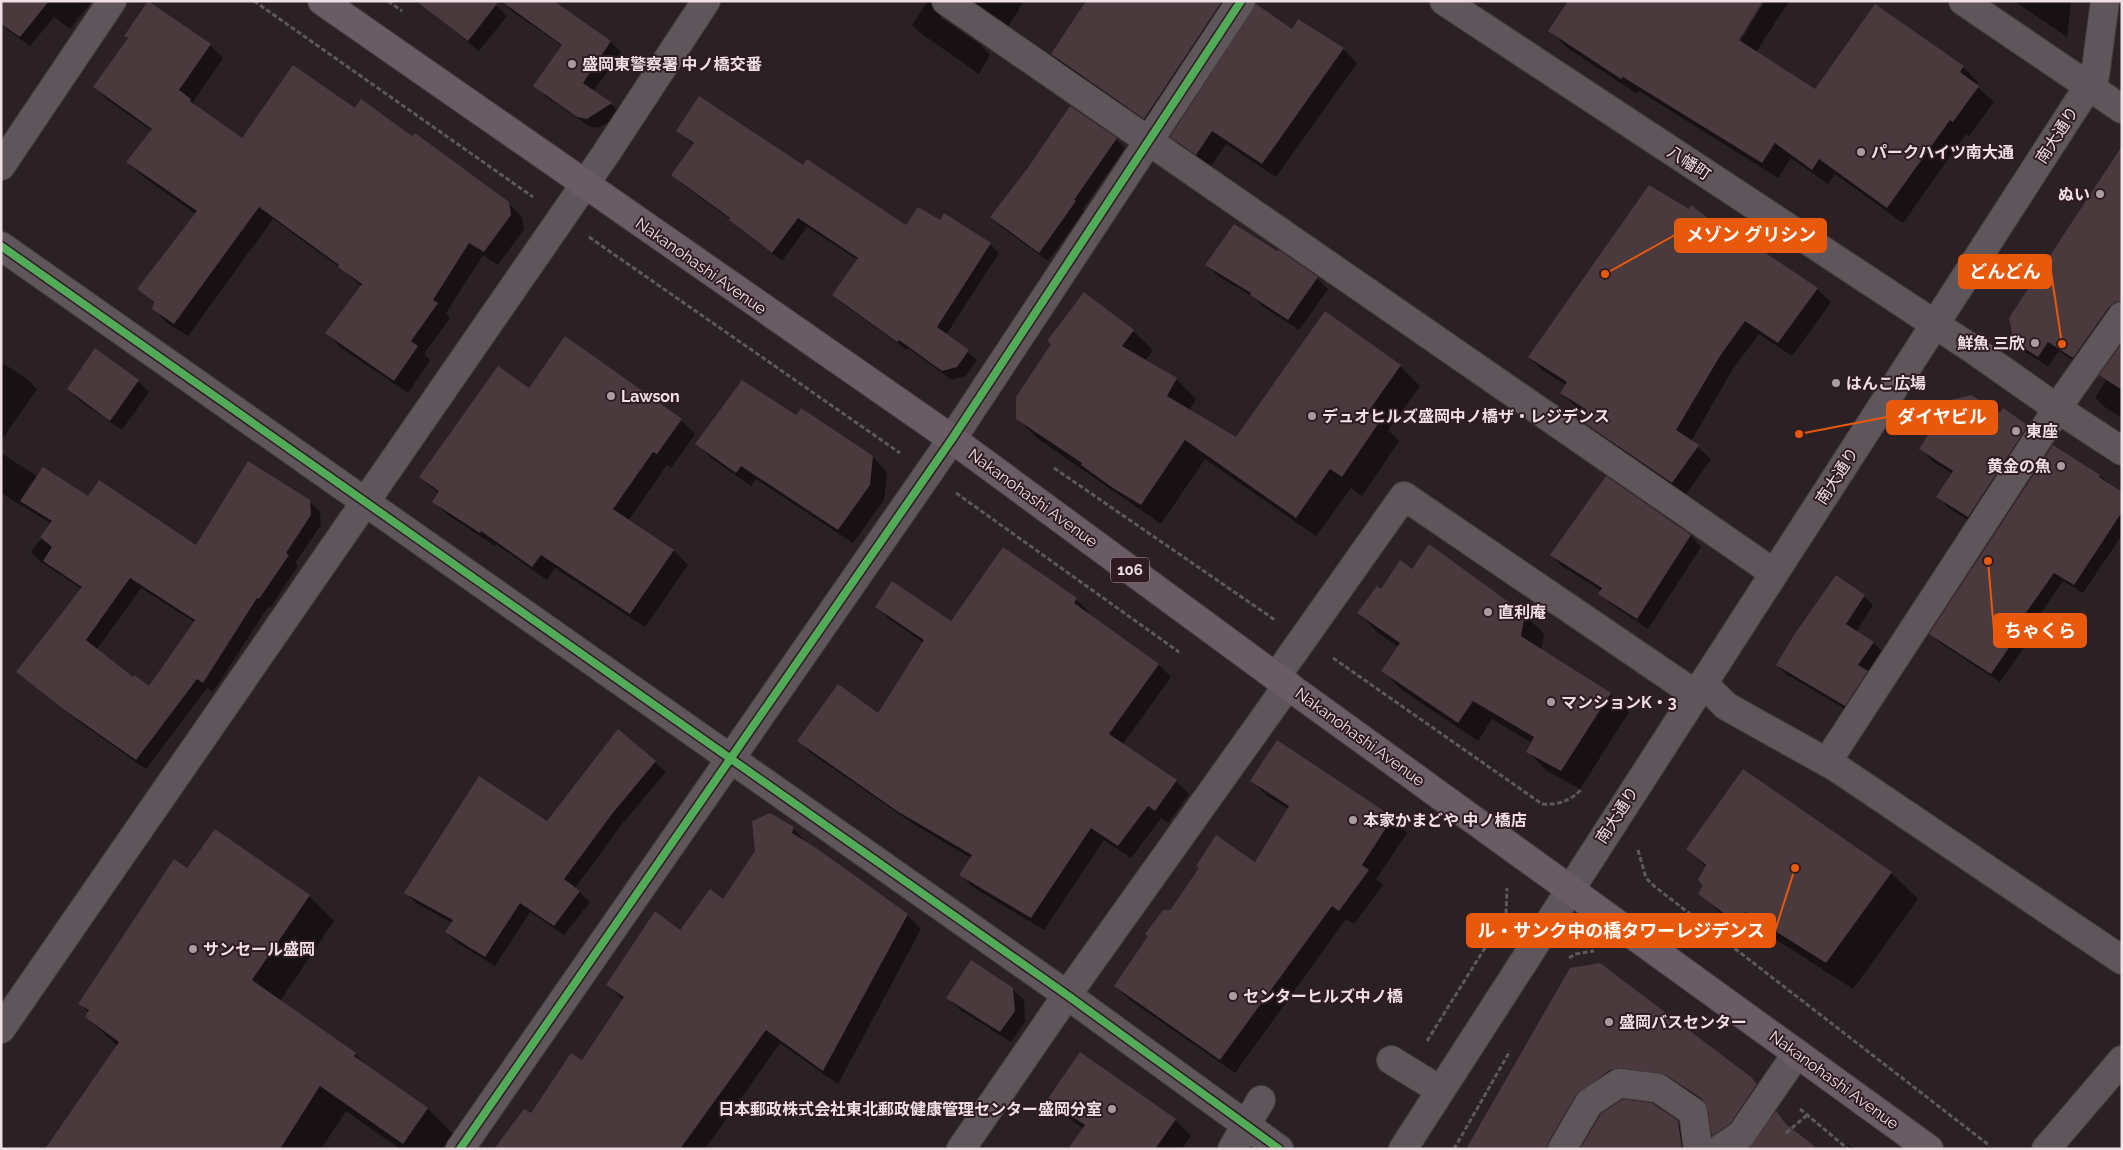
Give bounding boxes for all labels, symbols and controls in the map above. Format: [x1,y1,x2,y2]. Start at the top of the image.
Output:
place label: 盛岡東警察署 中ノ橋交番 [582,55,762,74]
marker: 盛岡東警察署 中ノ橋交番 [566,58,578,70]
street label: 南大通り [2032,103,2082,167]
street label: 八幡町 [1664,142,1714,184]
place label: パークハイツ南大通 [1871,143,2014,162]
marker: パークハイツ南大通 [1855,146,1867,158]
place label: ぬい [2058,185,2090,204]
marker: ぬい [2094,188,2106,200]
street label: Nakanohashi Avenue [632,214,770,318]
callout: メゾン グリシン [1675,219,1826,252]
text: メゾン グリシン [1686,224,1816,245]
callout: どんどん [1959,255,2051,288]
text: どんどん [1969,261,2041,282]
place label: 鮮魚 三欣 [1957,334,2025,353]
marker: 鮮魚 三欣 [2029,337,2041,349]
place label: はんこ広場 [1846,374,1926,393]
marker: はんこ広場 [1830,377,1842,389]
place label: Lawson [621,387,680,406]
marker: Lawson [605,390,617,402]
callout: ダイヤビル [1887,401,1997,434]
text: ダイヤビル [1897,406,1987,427]
place label: デュオヒルズ盛岡中ノ橋ザ・レジデンス [1322,407,1610,426]
marker: デュオヒルズ盛岡中ノ橋ザ・レジデンス [1306,410,1318,422]
place label: 東座 [2026,422,2058,441]
marker: 東座 [2010,425,2022,437]
street label: 南大通り [1812,444,1862,508]
street label: Nakanohashi Avenue [965,445,1101,551]
place label: 黄金の魚 [1987,457,2051,476]
marker: 黄金の魚 [2055,460,2067,472]
road number: 106 [1111,558,1149,582]
place label: 直利庵 [1498,603,1546,622]
marker: 直利庵 [1482,606,1494,618]
callout: ちゃくら [1994,614,2086,647]
text: ちゃくら [2004,620,2076,641]
street label: Nakanohashi Avenue [1292,684,1428,790]
place label: マンションK・3 [1561,693,1677,712]
marker: マンションK・3 [1545,696,1557,708]
street label: 南大通り [1592,783,1642,847]
place label: 本家かまどや 中ノ橋店 [1363,811,1527,830]
marker: 本家かまどや 中ノ橋店 [1347,814,1359,826]
callout: ル・サンク中の橋タワーレジデンス [1467,914,1775,947]
text: ル・サンク中の橋タワーレジデンス [1477,920,1765,941]
place label: サンセール盛岡 [203,940,315,959]
marker: サンセール盛岡 [187,943,199,955]
place label: センターヒルズ中ノ橋 [1243,987,1403,1006]
marker: センターヒルズ中ノ橋 [1227,990,1239,1002]
place label: 盛岡バスセンター [1619,1013,1747,1032]
marker: 盛岡バスセンター [1603,1016,1615,1028]
street label: Nakanohashi Avenue [1766,1027,1902,1133]
place label: 日本郵政株式会社東北郵政健康管理センター盛岡分室 [718,1100,1102,1119]
marker: 日本郵政株式会社東北郵政健康管理センター盛岡分室 [1106,1103,1118,1115]

